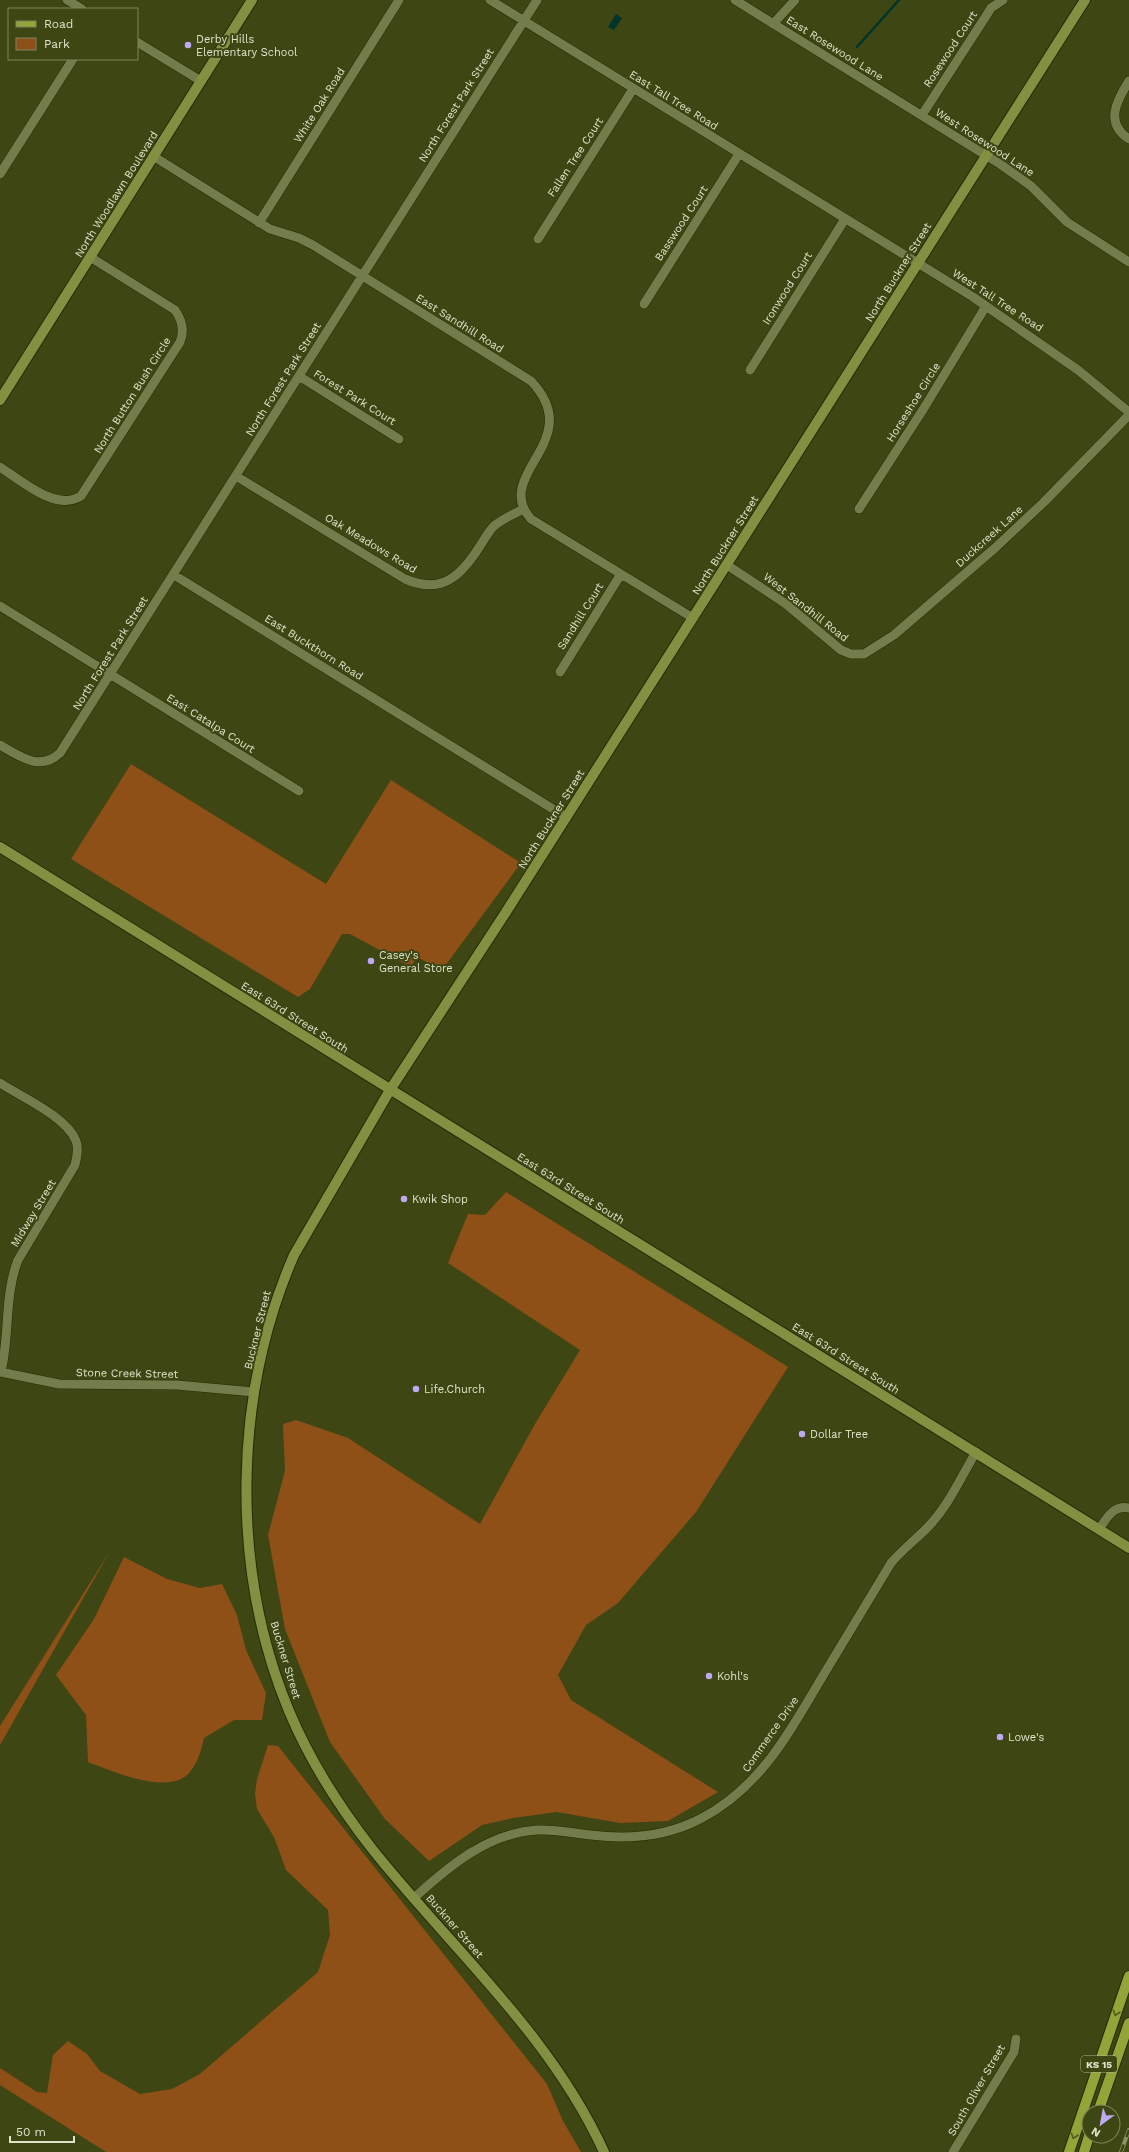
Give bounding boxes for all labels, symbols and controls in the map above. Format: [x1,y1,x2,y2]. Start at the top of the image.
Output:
legend [8,8,138,60]
street label: Rosewood Court [921,8,980,90]
street label: East Rosewood Lane [784,13,886,84]
text: Road [44,17,73,31]
place label: Derby Hills Elementary School [196,33,298,59]
text: Park [44,37,70,51]
marker: Derby Hills Elementary School [183,40,193,50]
street label: North Forest Park Street [416,46,497,165]
street label: White Oak Road [291,65,348,145]
street label: East Tall Tree Road [627,68,720,133]
street label: West Rosewood Lane [933,106,1037,179]
street label: Fallen Tree Court [545,115,606,199]
street label: North Woodlawn Boulevard [72,129,161,260]
street label: Basswood Court [652,183,711,263]
street label: North Buckner Street [863,220,934,324]
street label: Ironwood Court [760,249,815,327]
street label: West Tall Tree Road [950,266,1045,335]
street label: East Sandhill Road [413,291,506,356]
street label: North Forest Park Street [243,320,324,439]
street label: North Button Bush Circle [91,335,174,456]
street label: Horseshoe Circle [884,360,943,444]
street label: Forest Park Court [311,367,399,428]
street label: North Buckner Street [690,493,761,597]
street label: Duckcreek Lane [953,503,1026,570]
street label: Oak Meadows Road [322,511,419,576]
street label: West Sandhill Road [761,570,851,645]
street label: Sandhill Court [555,580,606,652]
street label: North Forest Park Street [70,594,151,713]
street label: East Buckthorn Road [262,612,365,683]
street label: East Catalpa Court [164,691,258,756]
street label: North Buckner Street [516,767,587,871]
place label: Casey's General Store [379,949,453,975]
marker: Casey's General Store [366,956,376,966]
street label: East 63rd Street South [239,979,351,1056]
street label: East 63rd Street South [515,1150,627,1227]
street label: Midway Street [8,1177,59,1249]
place label: Kwik Shop [412,1193,468,1206]
marker: Kwik Shop [399,1194,409,1204]
street label: Buckner Street [241,1289,274,1371]
street label: East 63rd Street South [790,1320,902,1397]
street label: Stone Creek Street [76,1366,179,1381]
place label: Life.Church [424,1383,485,1396]
marker: Life.Church [411,1384,421,1394]
place label: Dollar Tree [810,1428,868,1441]
marker: Dollar Tree [797,1429,807,1439]
street label: Buckner Street [268,1620,304,1701]
place label: Kohl's [717,1670,749,1683]
marker: Kohl's [704,1671,714,1681]
street label: Commerce Drive [739,1694,801,1775]
place label: Lowe's [1008,1731,1044,1744]
marker: Lowe's [995,1732,1005,1742]
street label: Buckner Street [423,1892,486,1961]
one-way arrow [1113,2009,1121,2016]
street label: South Oliver Street [945,2042,1008,2138]
road number: KS 15 [1081,2056,1117,2072]
north arrow [1081,2104,1121,2144]
scale bar [10,2118,74,2144]
text: N [1089,2124,1103,2140]
text: 50 m [16,2125,46,2139]
one-way arrow [1071,2132,1079,2139]

